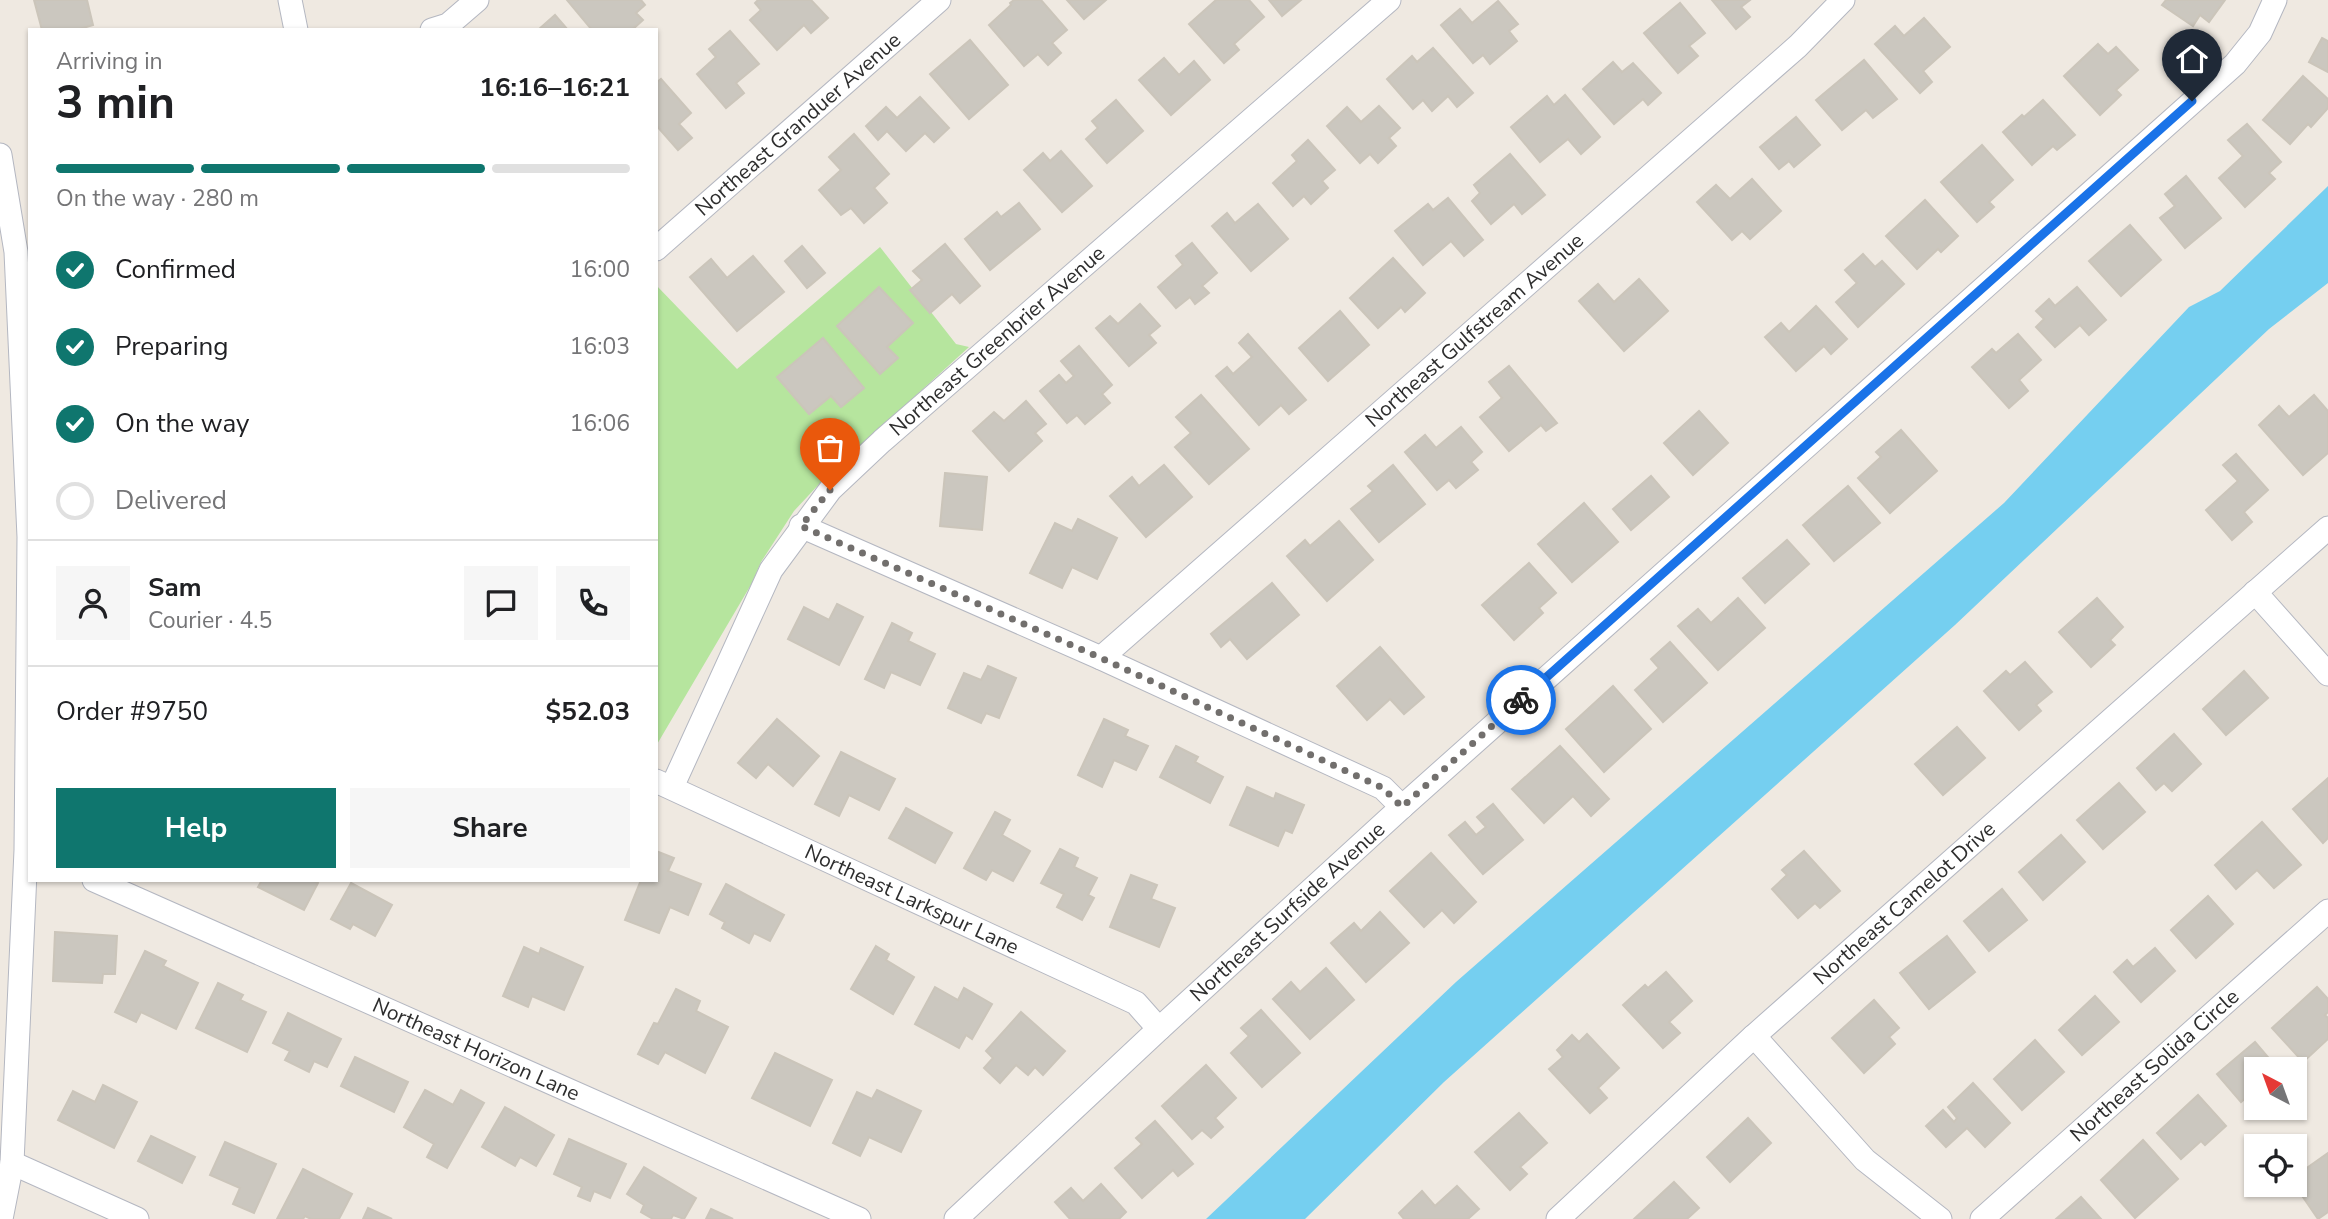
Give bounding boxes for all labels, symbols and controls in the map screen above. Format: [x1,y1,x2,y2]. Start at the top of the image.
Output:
street label: Northeast Granduer Avenue [689,26,907,222]
pin [2162,29,2222,101]
icon: home [2173,40,2211,78]
text: Arriving in [56,46,163,77]
text: 16:16–16:21 [479,70,630,105]
text: 3 min [56,71,175,134]
text: On the way · 280 m [56,183,259,214]
street label: Northeast Gulfstream Avenue [1359,227,1590,434]
street label: Northeast Greenbrier Avenue [883,239,1111,442]
icon: check [56,251,94,289]
text: Confirmed [115,252,236,287]
text: 16:00 [570,254,630,285]
icon: check [56,328,94,366]
text: Preparing [115,329,228,364]
text: 16:03 [570,331,630,362]
icon: check [56,405,94,443]
text: On the way [115,406,249,441]
text: 16:06 [570,408,630,439]
pin [800,418,860,490]
icon: bag [811,429,849,467]
text: Delivered [115,483,227,518]
button: person [56,566,130,640]
button: chat [464,566,538,640]
button: phone [556,566,630,640]
text: Sam [148,570,201,605]
text: Courier · 4.5 [148,605,272,636]
courier [1486,665,1556,735]
icon: bike [1502,681,1540,719]
text: Order #9750 [56,694,208,729]
text: $52.03 [546,694,630,729]
button: Help [56,788,336,868]
button: Share [350,788,630,868]
street label: Northeast Surfside Avenue [1184,815,1391,1008]
street label: Northeast Camelot Drive [1807,815,2001,991]
street label: Northeast Larkspur Lane [800,838,1023,961]
street label: Northeast Solida Circle [2064,983,2245,1148]
street label: Northeast Horizon Lane [368,991,584,1108]
north arrow [2244,1057,2306,1120]
map controls [2244,1057,2307,1197]
button: locate [2244,1134,2307,1197]

